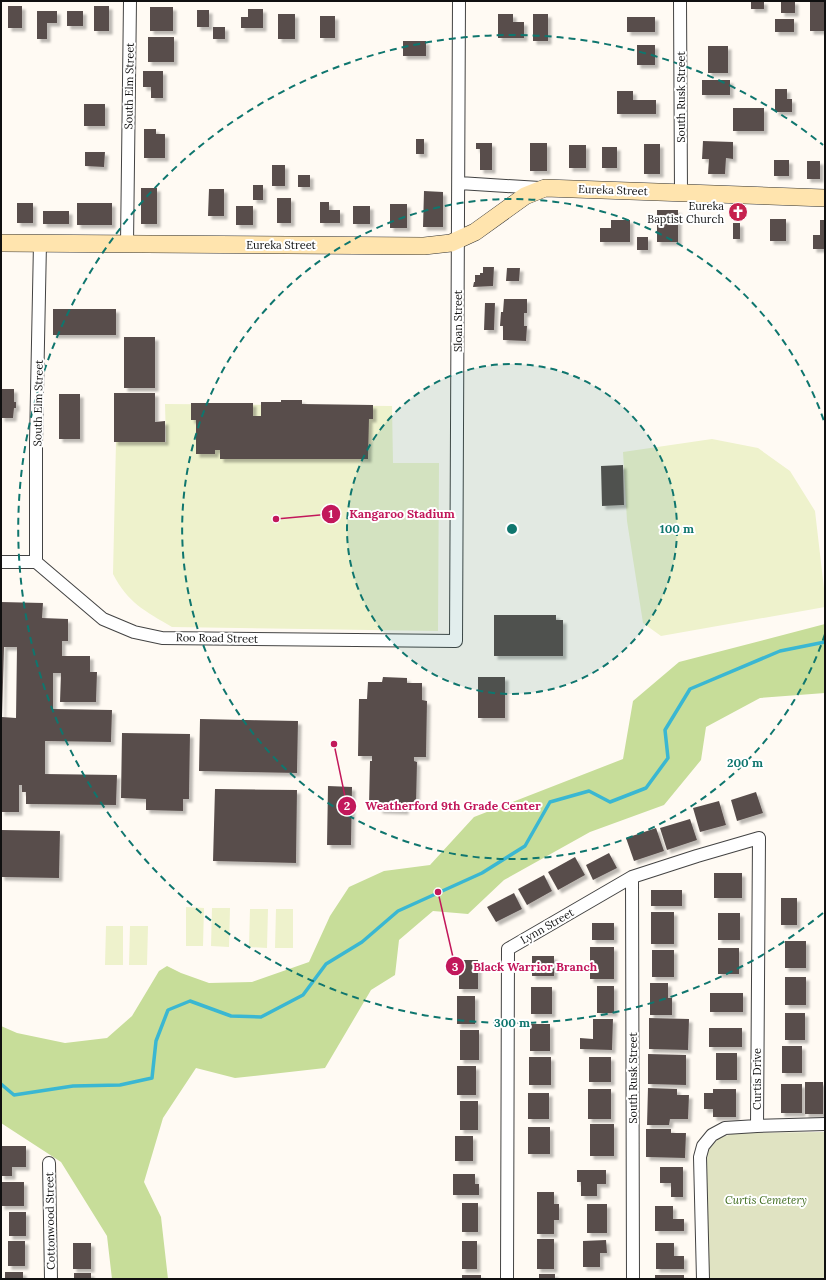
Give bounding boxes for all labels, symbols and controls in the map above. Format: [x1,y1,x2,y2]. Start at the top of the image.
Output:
street label: South Elm Street [121,42,137,129]
street label: South Rusk Street [674,50,688,143]
street label: Eureka Street [578,182,649,198]
place label: Eureka Baptist Church [647,199,724,226]
church icon: Eureka Baptist Church [727,201,749,223]
street label: Eureka Street [246,238,317,252]
street label: Sloan Street [451,289,465,352]
street label: South Elm Street [30,359,46,446]
callout: Kangaroo Stadium [321,502,462,526]
text: 1 [329,506,334,521]
text: Kangaroo Stadium [349,506,455,521]
text: 100 m [660,521,694,536]
centre of rings [505,522,519,536]
street label: Roo Road Street [176,630,259,646]
text: 200 m [727,755,763,770]
callout: Weatherford 9th Grade Center [337,794,549,818]
text: 2 [344,798,350,813]
text: Weatherford 9th Grade Center [365,798,541,813]
street label: Lynn Street [518,905,577,947]
callout: Black Warrior Branch [445,954,606,978]
text: 3 [452,959,459,974]
text: Black Warrior Branch [473,959,598,974]
text: 300 m [494,1015,530,1030]
street label: South Rusk Street [626,1031,640,1124]
street label: Curtis Drive [750,1048,764,1110]
street label: Cottonwood Street [42,1171,58,1270]
park label: Curtis Cemetery [725,1193,807,1207]

